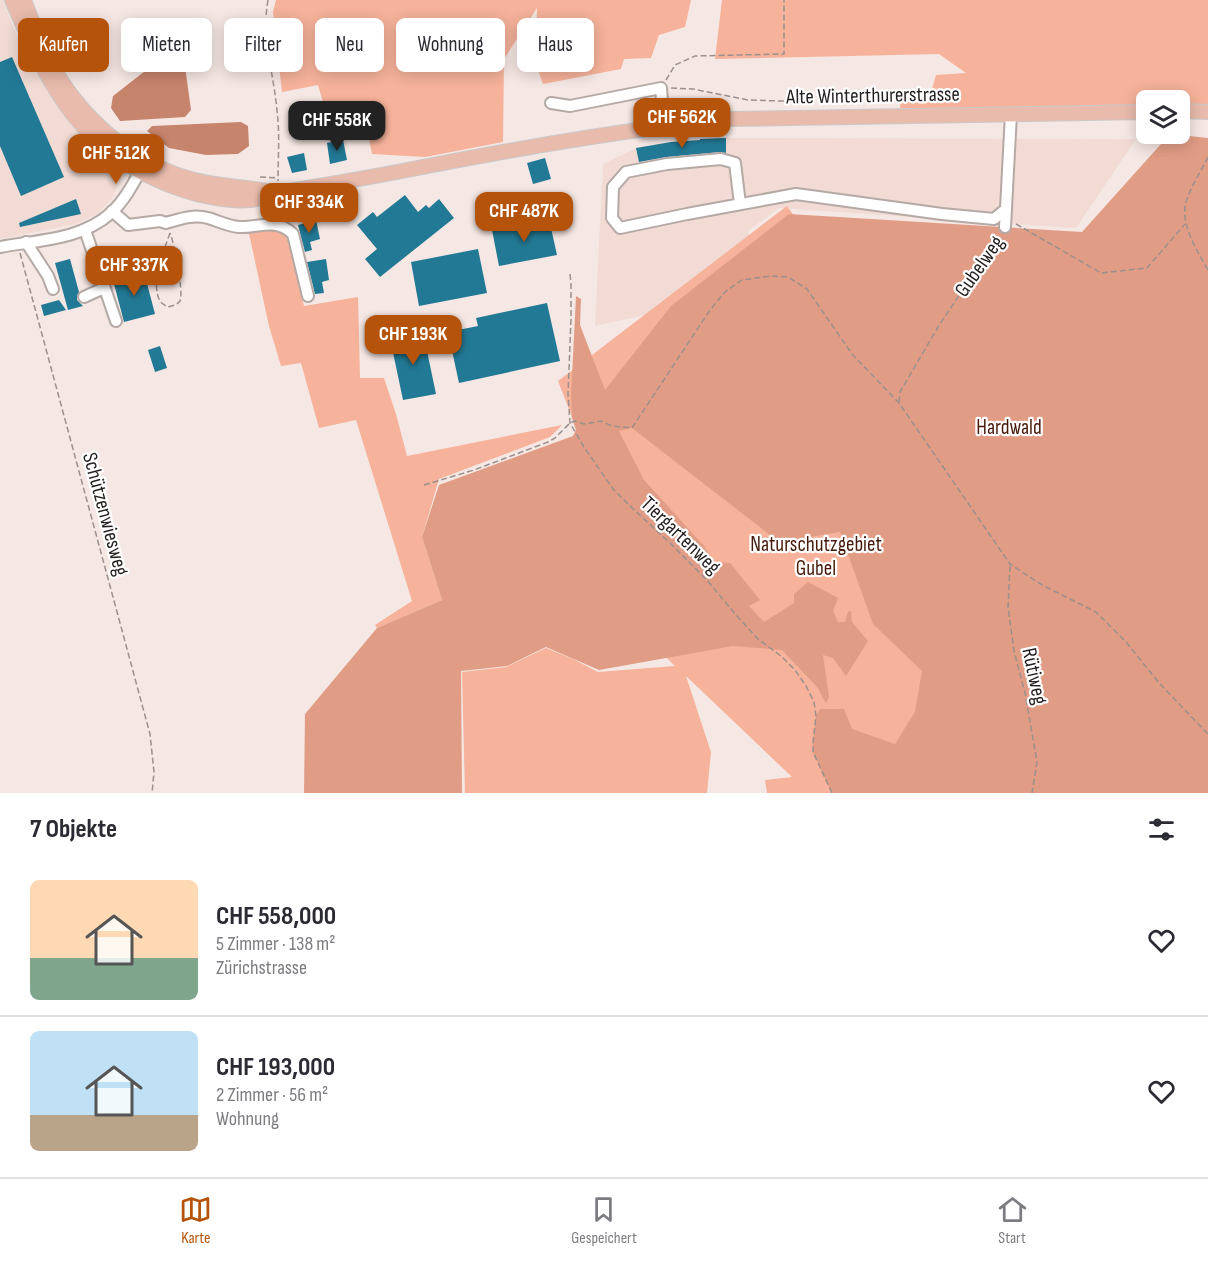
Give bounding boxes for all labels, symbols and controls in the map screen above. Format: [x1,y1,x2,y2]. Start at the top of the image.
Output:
chip: Kaufen [18,18,109,72]
chip: Mieten [121,18,212,72]
chip: Filter [224,18,303,72]
chip: Neu [315,18,384,72]
chip: Wohnung [396,18,505,72]
chip: Haus [517,18,594,72]
street label: Alte Winterthurerstrasse [785,81,960,110]
map controls [1136,90,1190,144]
button: layers [1136,90,1190,144]
pin: CHF 562K [620,98,744,149]
pin: CHF 558K [275,101,399,152]
text: CHF 562K [647,105,717,129]
text: CHF 558K [302,108,372,132]
pin: CHF 512K [54,134,178,185]
text: CHF 512K [82,141,150,165]
pin: CHF 334K [247,183,371,234]
text: CHF 334K [274,190,344,214]
pin: CHF 487K [462,192,586,243]
text: CHF 487K [489,199,559,223]
street label: Gubelweg [949,231,1009,302]
pin: CHF 337K [72,246,196,297]
text: CHF 337K [99,253,169,277]
pin: CHF 193K [351,315,475,366]
text: CHF 193K [379,322,447,346]
park label: Hardwald [976,415,1042,440]
street label: Schützenwiesweg [77,450,134,579]
street label: Tiergartenweg [636,491,726,579]
park label: Naturschutzgebiet Gubel [750,532,882,581]
street label: Rütiweg [1016,645,1053,707]
icon: filters [1145,813,1178,846]
text: 7 Objekte [30,814,117,845]
text: CHF 558,000 [216,901,336,932]
icon: home [78,904,150,976]
icon: heart [1145,924,1178,957]
text: 5 Zimmer · 138 m² [216,932,335,956]
text: Zürichstrasse [216,956,307,980]
text: CHF 193,000 [216,1052,335,1083]
icon: home [78,1055,150,1127]
icon: heart [1145,1075,1178,1108]
text: 2 Zimmer · 56 m² [216,1083,328,1107]
text: Wohnung [216,1107,279,1131]
tab: Karte [179,1193,212,1248]
tab: Gespeichert [571,1193,637,1248]
tab: Start [996,1193,1029,1248]

